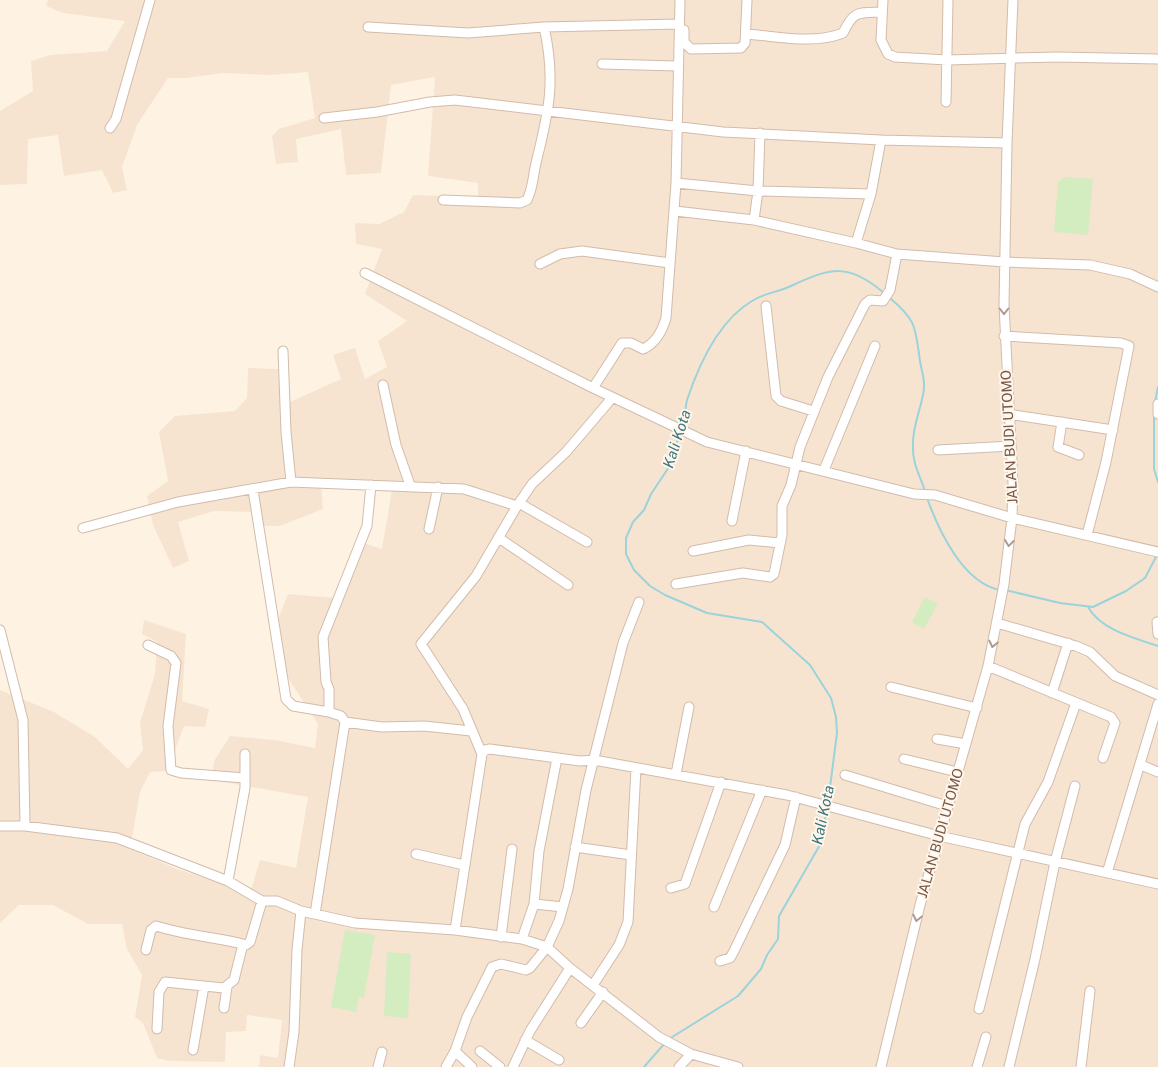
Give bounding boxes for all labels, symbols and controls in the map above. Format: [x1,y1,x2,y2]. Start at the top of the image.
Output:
one-way arrow [999,308,1009,315]
street label: JALAN BUDI UTOMO [997,370,1021,504]
water label: Kali Kota [659,408,694,470]
one-way arrow [1004,539,1015,547]
one-way arrow [988,639,999,648]
street label: JALAN BUDI UTOMO [914,766,966,900]
water label: Kali Kota [808,784,837,846]
one-way arrow [912,914,922,922]

